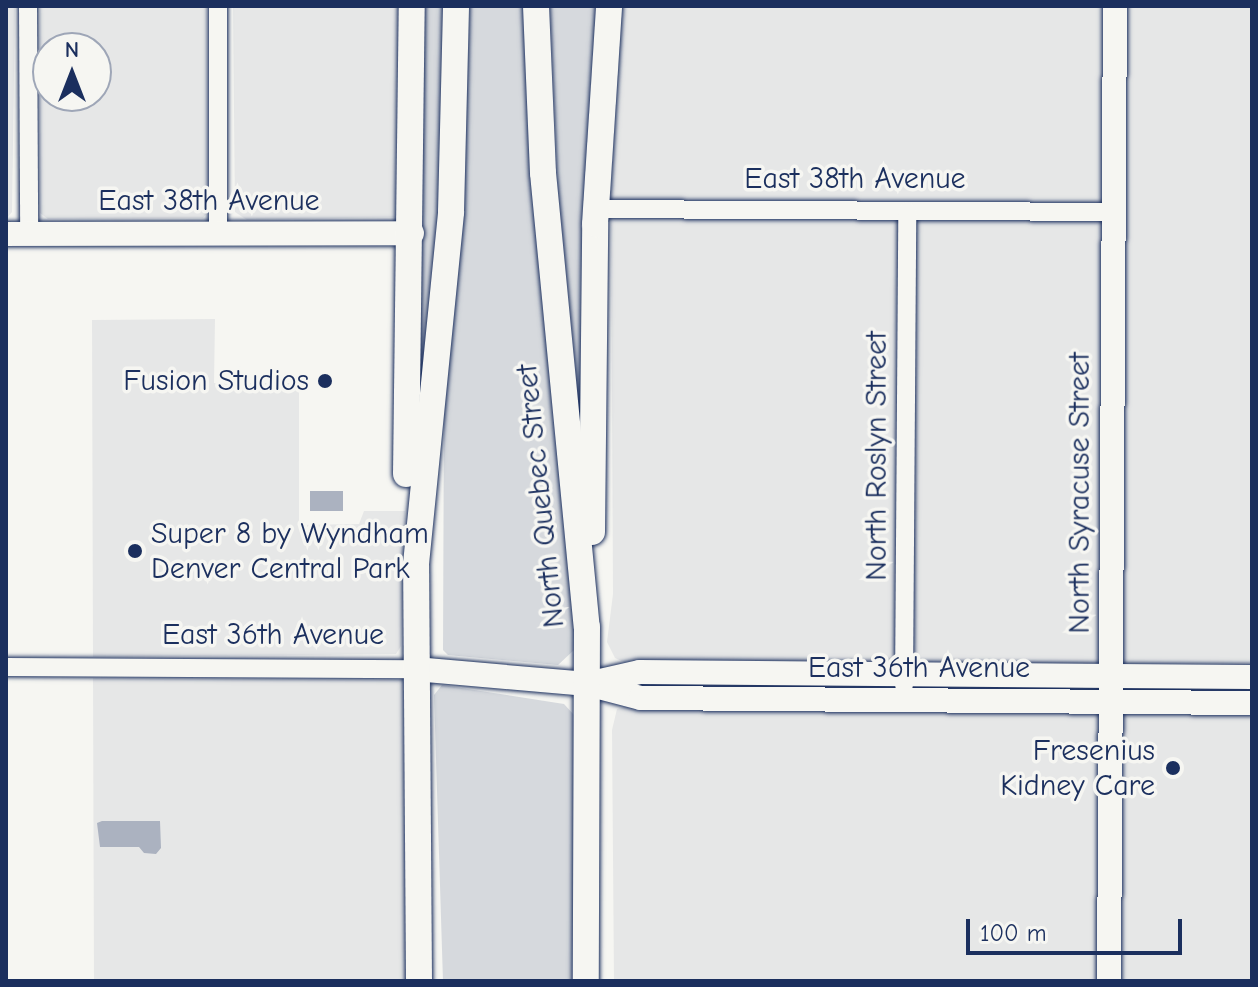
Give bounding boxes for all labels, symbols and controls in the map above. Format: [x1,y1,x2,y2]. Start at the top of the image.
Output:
north arrow [32,32,112,112]
text: N [65,37,79,63]
street label: East 38th Avenue [744,161,966,197]
street label: East 38th Avenue [98,183,320,219]
street label: North Roslyn Street [859,331,895,581]
street label: North Syracuse Street [1062,352,1098,634]
place label: Fusion Studios [123,363,309,399]
street label: North Quebec Street [509,363,573,629]
marker: Fusion Studios [316,372,334,390]
place label: Super 8 by Wyndham Denver Central Park [151,516,429,586]
marker: Super 8 by Wyndham Denver Central Park [126,542,144,560]
street label: East 36th Avenue [162,617,384,653]
street label: East 36th Avenue [808,650,1030,686]
place label: Fresenius Kidney Care [1000,733,1155,804]
marker: Fresenius Kidney Care [1162,757,1184,779]
scale bar [970,903,1186,953]
text: 100 m [980,919,1047,947]

